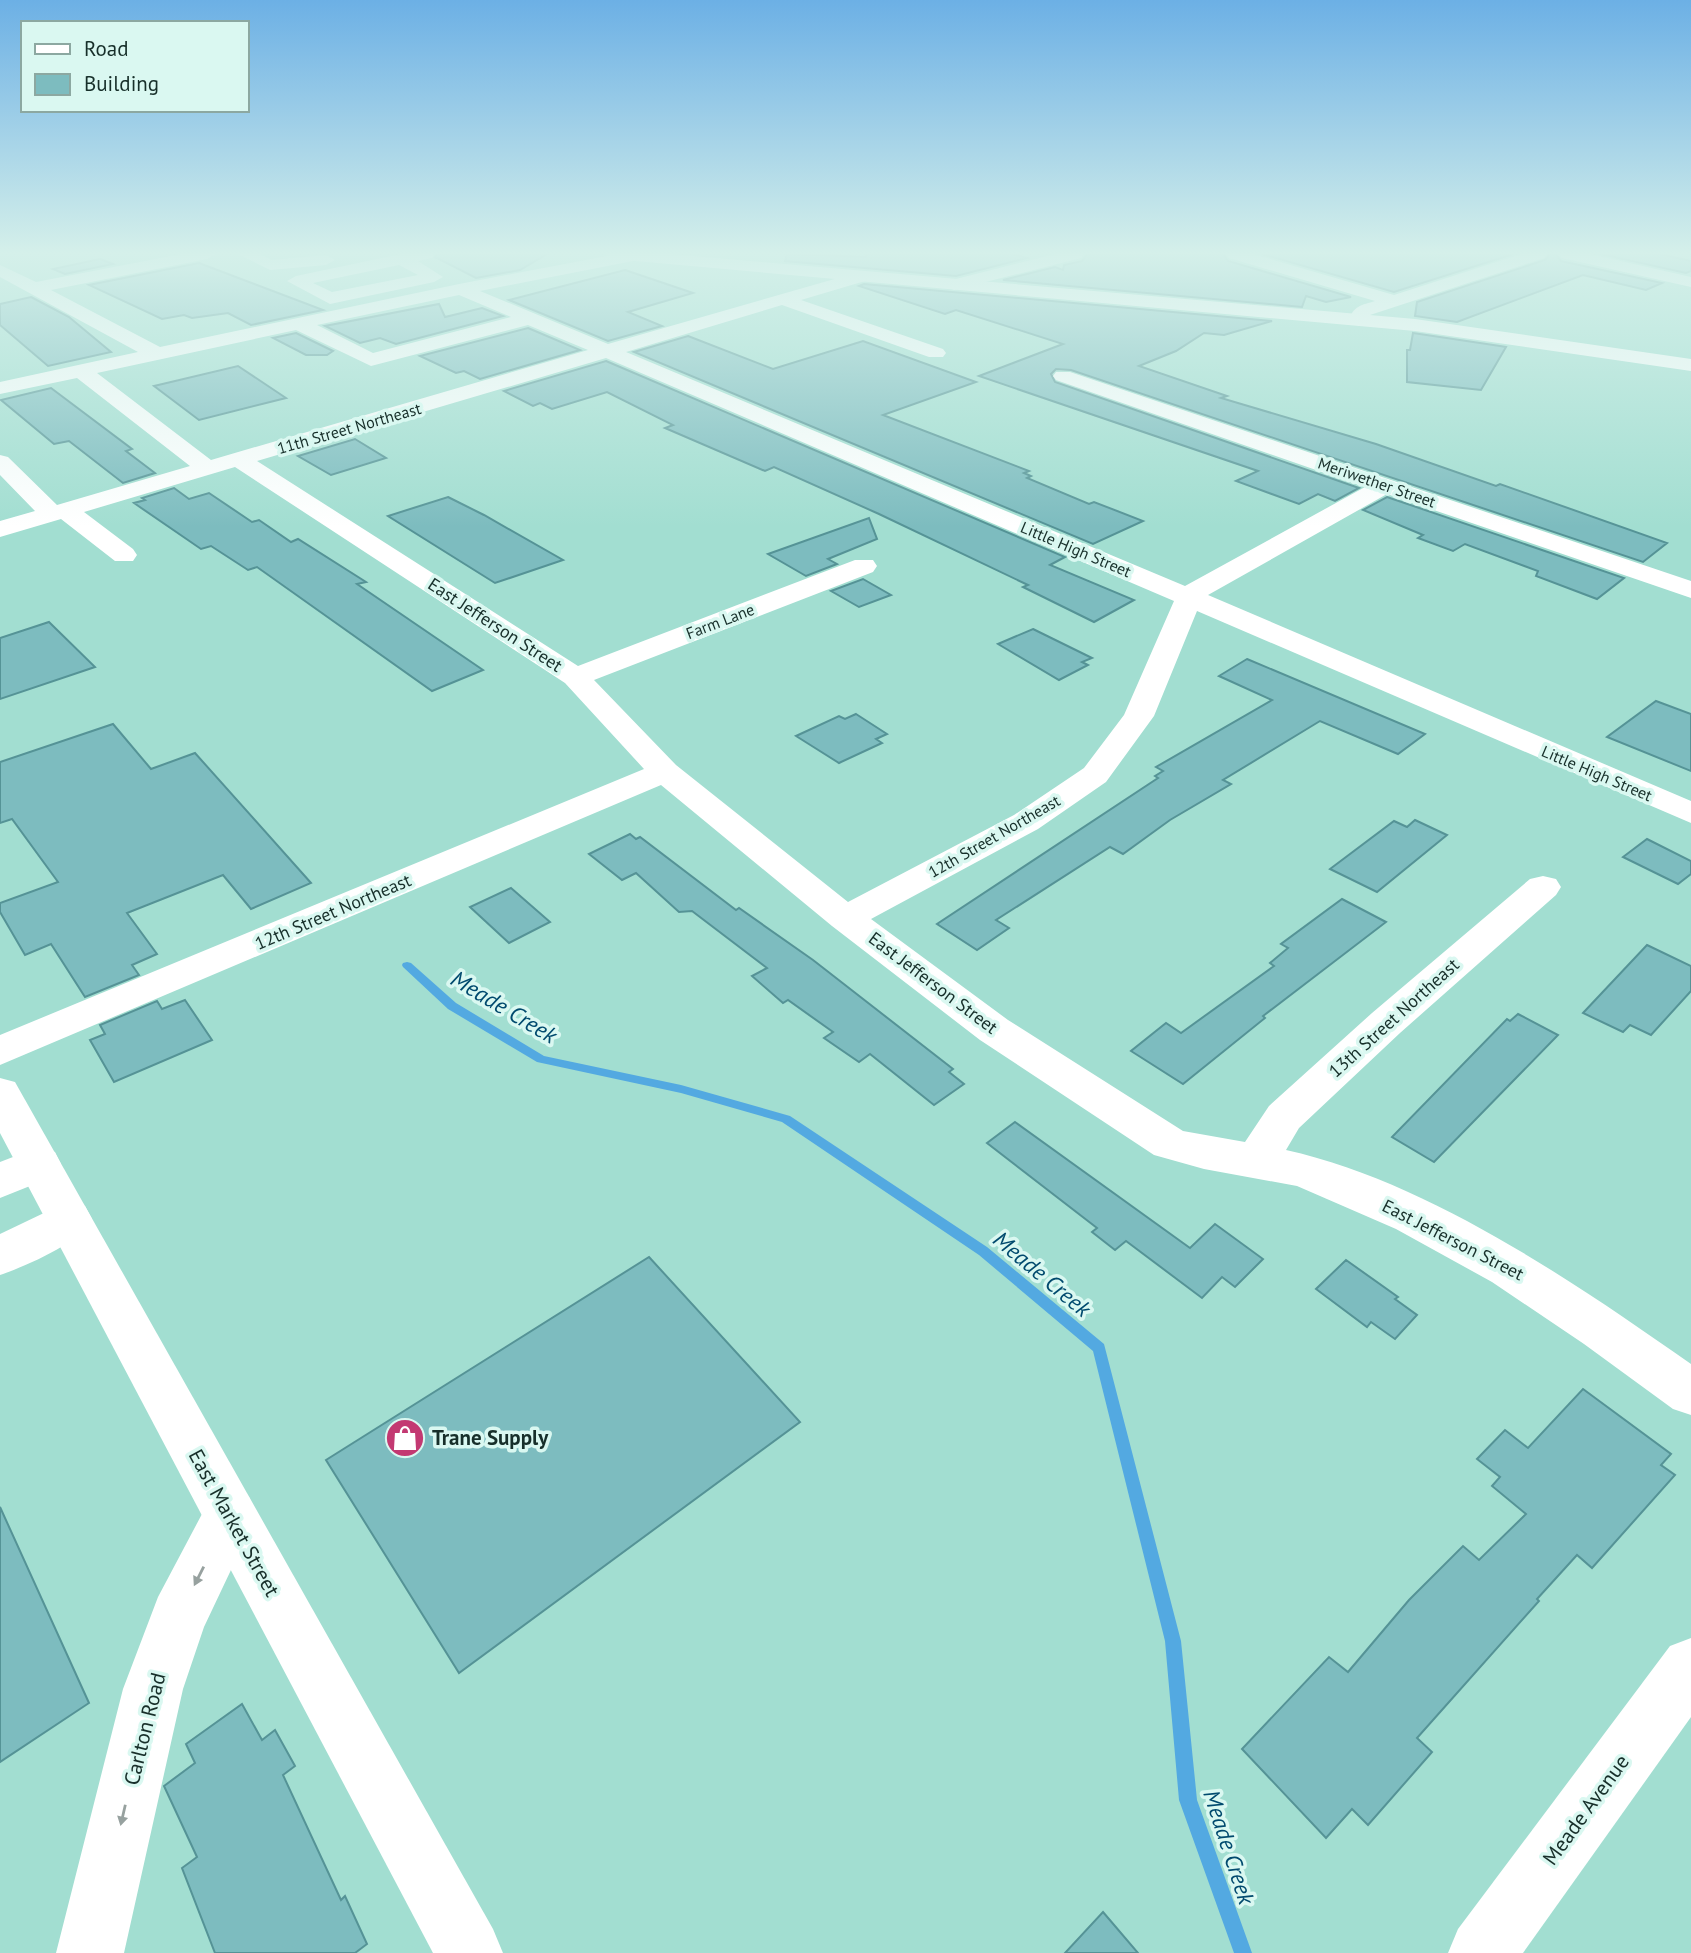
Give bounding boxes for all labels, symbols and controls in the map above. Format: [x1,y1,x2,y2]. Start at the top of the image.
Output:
legend [21,21,248,112]
text: Road [84,35,128,62]
text: Building [84,70,159,97]
street label: 11th Street Northeast [275,398,424,458]
street label: Meriwether Street [1316,453,1439,512]
street label: Little High Street [1018,517,1135,581]
street label: East Jefferson Street [424,572,567,677]
street label: Farm Lane [683,599,757,643]
street label: Little High Street [1539,741,1656,805]
street label: 12th Street Northeast [925,790,1064,882]
street label: 12th Street Northeast [251,868,414,955]
street label: East Jefferson Street [864,927,1002,1039]
street label: 13th Street Northeast [1324,953,1464,1082]
water label: Meade Creek [446,964,564,1050]
street label: East Jefferson Street [1379,1194,1528,1285]
water label: Meade Creek [988,1224,1098,1324]
shop icon: Trane Supply [384,1417,426,1459]
place label: Trane Supply [432,1424,549,1451]
street label: East Market Street [183,1444,286,1601]
one-way arrow [193,1566,205,1586]
street label: Carlton Road [118,1670,172,1788]
street label: Meade Avenue [1536,1749,1635,1870]
water label: Meade Creek [1197,1786,1262,1909]
one-way arrow [118,1804,129,1826]

